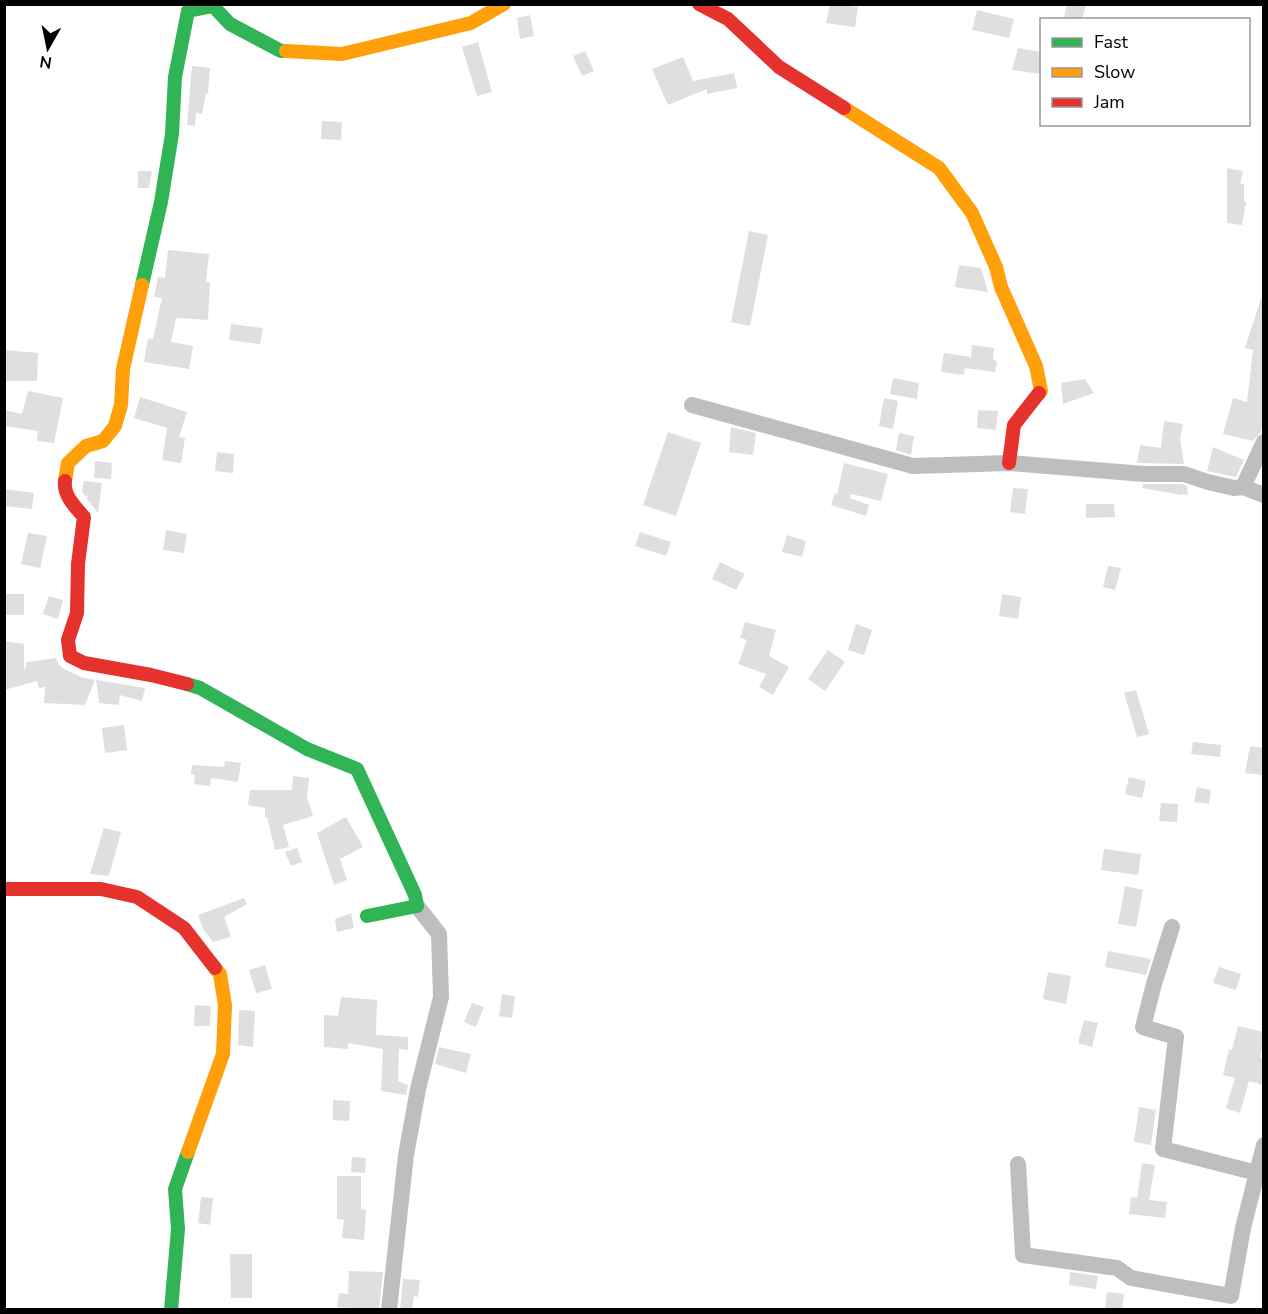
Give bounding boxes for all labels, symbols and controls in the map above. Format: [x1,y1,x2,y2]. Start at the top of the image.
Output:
north arrow [18,18,78,78]
legend [1040,18,1250,126]
text: Fast [1094,30,1129,54]
text: N [38,50,53,74]
text: Slow [1094,60,1135,84]
text: Jam [1093,90,1125,114]

